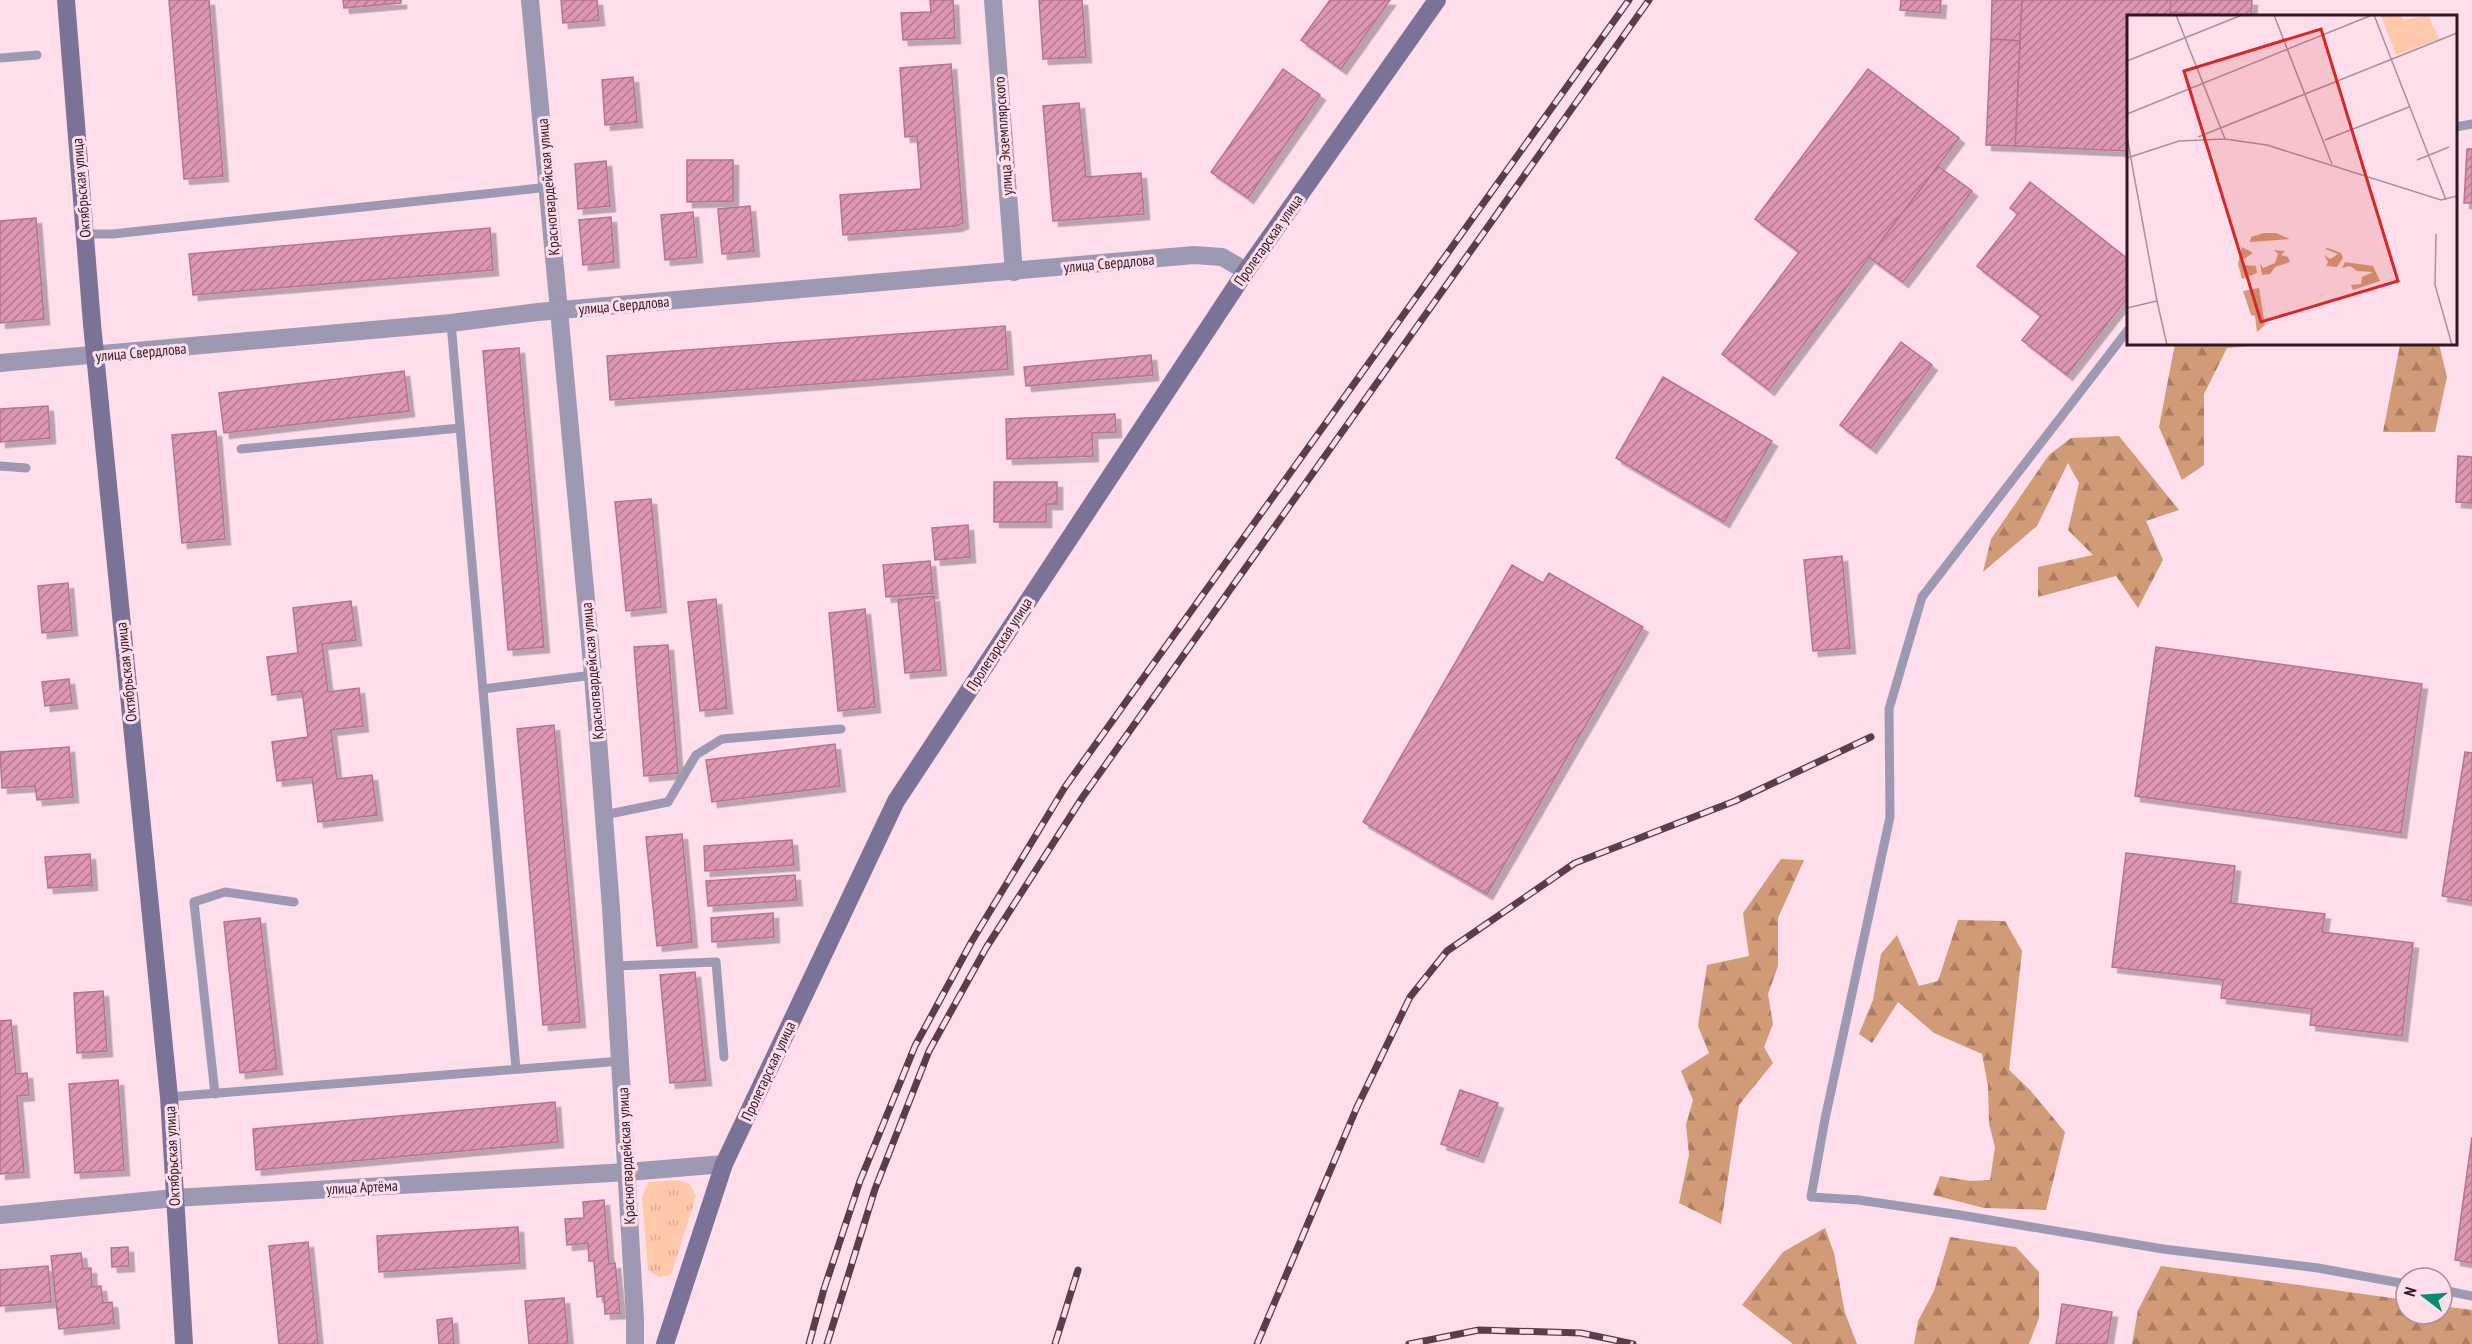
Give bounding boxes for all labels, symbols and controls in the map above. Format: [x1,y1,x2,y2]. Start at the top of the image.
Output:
inset map [2127,15,2457,345]
street label: улица Экземплярского [989,76,1017,196]
street label: Красногвардейская улица [533,118,563,256]
street label: Октябрьская улица [67,137,95,239]
street label: Пролетарская улица [1229,191,1307,289]
street label: улица Свердлова [1063,250,1155,276]
street label: улица Свердлова [578,292,670,318]
street label: улица Свердлова [95,339,187,365]
street label: Пролетарская улица [962,594,1036,694]
street label: Красногвардейская улица [577,602,607,740]
street label: Октябрьская улица [111,621,141,723]
street label: Пролетарская улица [737,1018,799,1124]
street label: Красногвардейская улица [613,1087,639,1225]
street label: Октябрьская улица [160,1106,184,1206]
street label: улица Артёма [326,1176,398,1198]
north arrow [2394,1266,2454,1326]
text: N [2399,1285,2420,1299]

